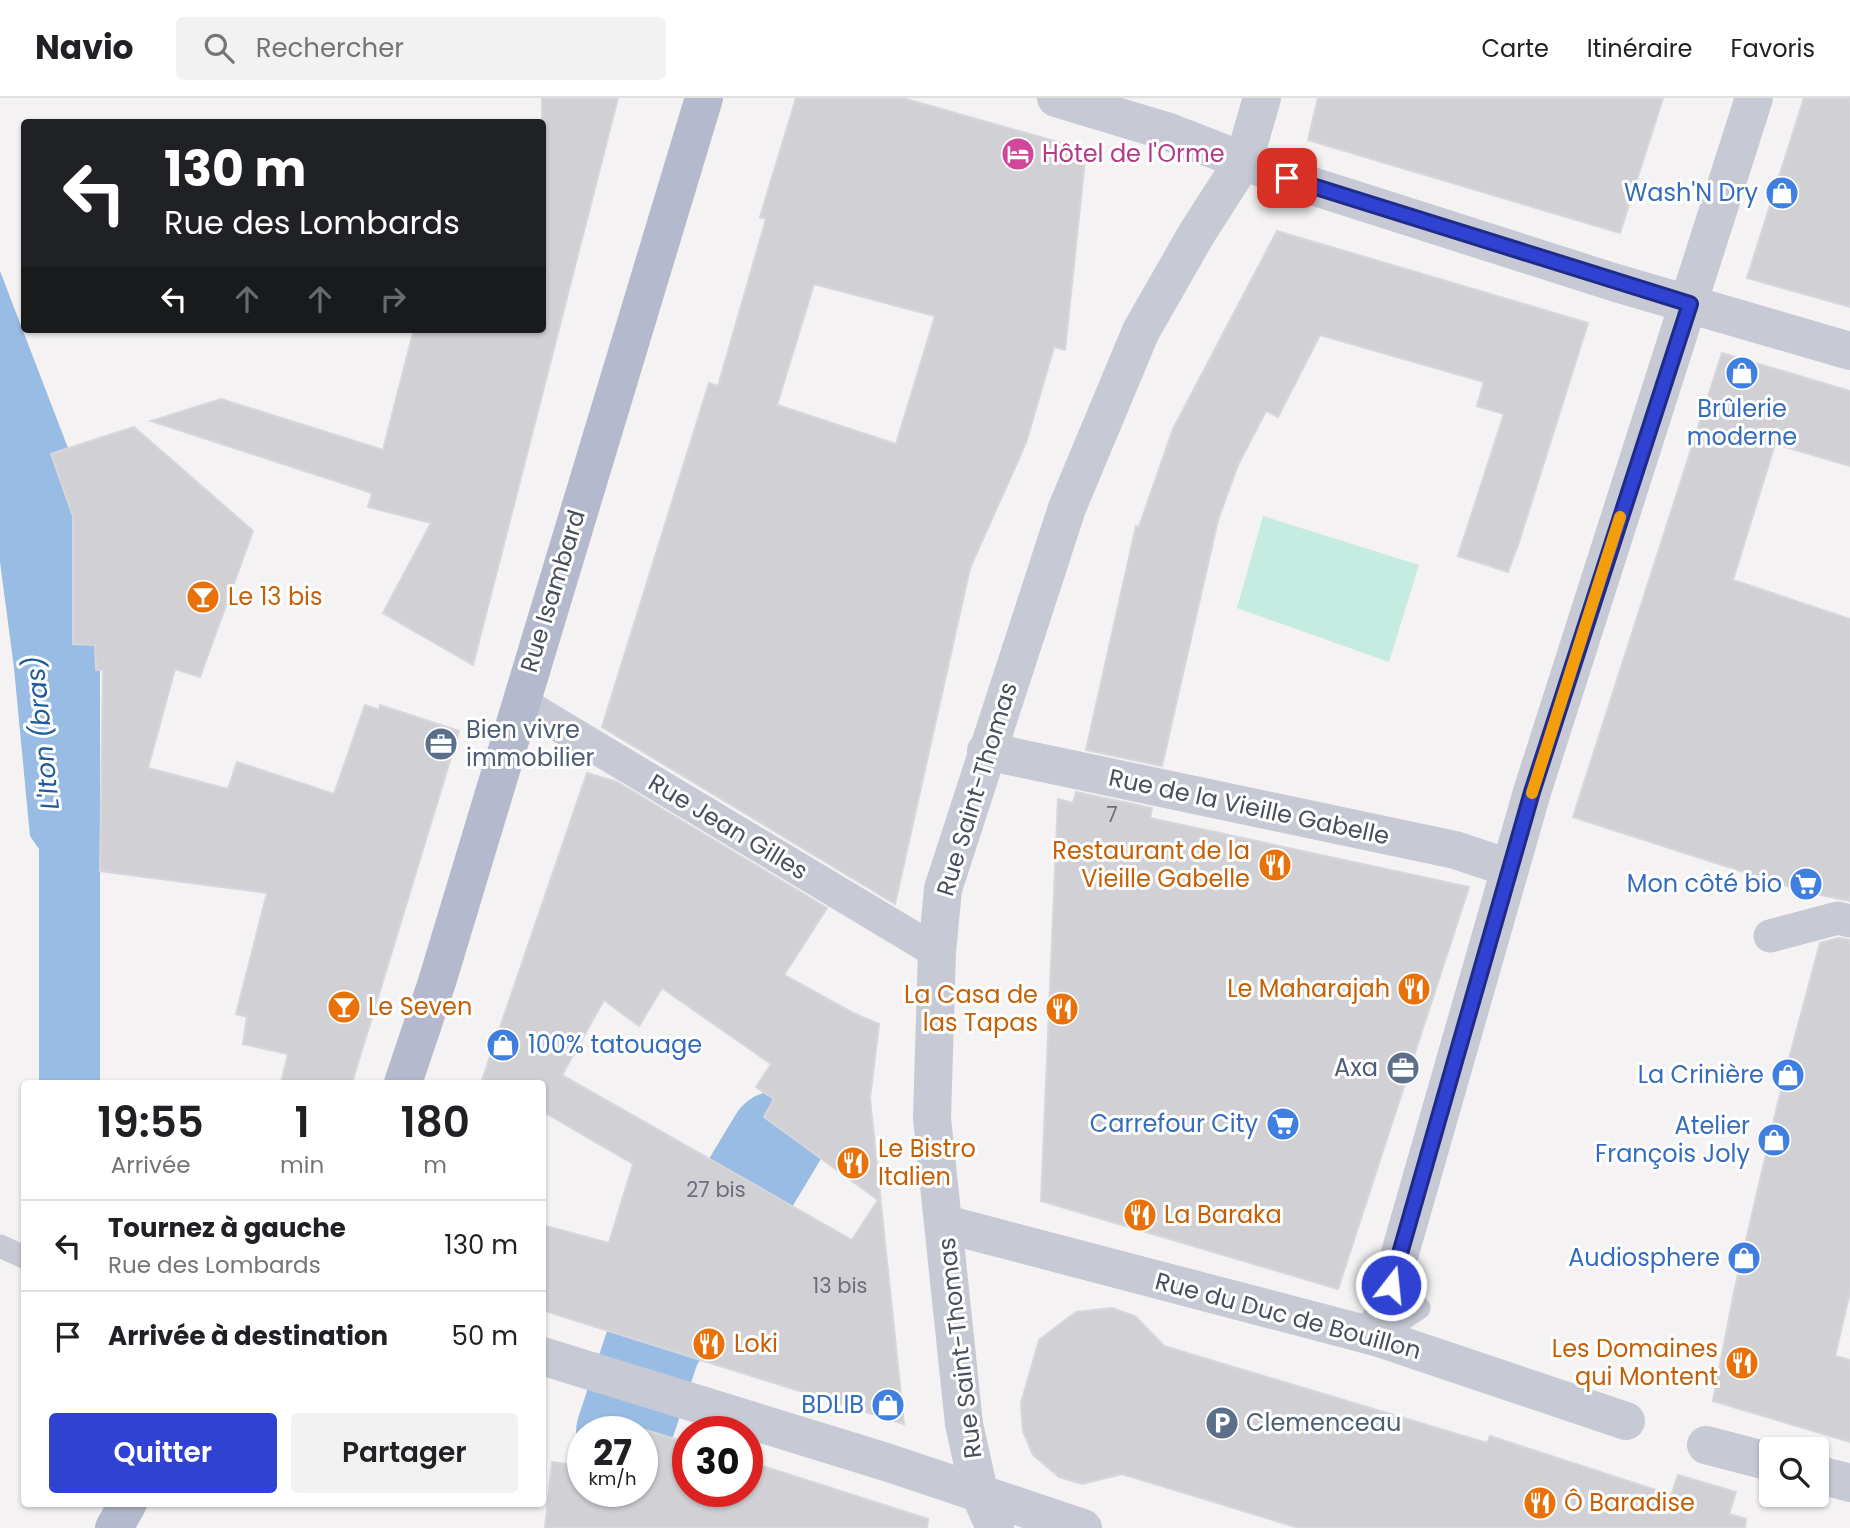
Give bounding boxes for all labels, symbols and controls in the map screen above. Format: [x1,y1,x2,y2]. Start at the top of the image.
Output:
search box [176,17,666,80]
text: Navio [35,24,134,71]
icon: search [200,29,238,67]
text: Rechercher [256,30,404,66]
text: Carte [1481,32,1549,65]
text: Itinéraire [1587,32,1692,65]
text: Favoris [1730,32,1815,65]
text: 130 m [164,135,306,203]
hotel icon: Hôtel de l'Orme [999,135,1037,173]
place label: Hôtel de l'Orme [1042,137,1225,170]
icon: left [49,147,140,238]
pin [1257,148,1317,208]
icon: arrive [1268,159,1306,197]
shop icon: Wash'N Dry [1763,174,1801,212]
place label: Wash'N Dry [1624,176,1758,209]
text: Rue des Lombards [164,200,460,245]
icon: left [155,280,193,318]
icon: ahead [228,280,266,318]
icon: ahead [301,280,339,318]
icon: right [374,280,412,318]
shop icon: Brûlerie moderne [1723,354,1761,392]
place label: Brûlerie moderne [1687,392,1797,453]
street label: Rue Isambard [512,506,593,676]
bar icon: Le 13 bis [184,578,222,616]
place label: Le 13 bis [228,580,323,613]
water label: L'Iton (bras) [16,654,68,812]
street label: Rue Saint-Thomas [928,678,1025,900]
place label: Bien vivre immobilier [466,713,595,774]
office icon: Bien vivre immobilier [422,725,460,763]
street label: Rue de la Vieille Gabelle [1106,761,1392,852]
street label: Rue Jean Gilles [642,766,814,887]
house number: 7 [1106,800,1118,829]
place label: Restaurant de la Vieille Gabelle [1052,834,1250,895]
restaurant icon: Restaurant de la Vieille Gabelle [1256,846,1294,884]
supermarket icon: Mon côté bio [1787,865,1825,903]
place label: Mon côté bio [1627,867,1782,900]
restaurant icon: Le Maharajah [1395,970,1433,1008]
place label: Le Maharajah [1227,972,1390,1005]
place label: La Casa de las Tapas [904,978,1038,1039]
bar icon: Le Seven [325,988,363,1026]
place label: Le Seven [368,990,472,1023]
restaurant icon: La Casa de las Tapas [1043,990,1081,1028]
shop icon: 100% tatouage [484,1026,522,1064]
place label: 100% tatouage [528,1028,702,1061]
office icon: Axa [1384,1049,1422,1087]
place label: Axa [1334,1051,1378,1084]
shop icon: La Crinière [1769,1056,1807,1094]
place label: La Crinière [1638,1058,1764,1091]
text: 19:55 [97,1093,204,1152]
text: 1 [295,1093,310,1152]
text: 180 [400,1093,470,1152]
supermarket icon: Carrefour City [1264,1105,1302,1143]
place label: Carrefour City [1090,1107,1258,1140]
place label: Atelier François Joly [1595,1109,1750,1170]
shop icon: Atelier François Joly [1755,1121,1793,1159]
place label: Le Bistro Italien [878,1132,976,1193]
restaurant icon: Le Bistro Italien [834,1144,872,1182]
text: Arrivée [111,1149,190,1181]
text: min [280,1149,324,1181]
text: m [423,1149,447,1181]
house number: 27 bis [686,1175,746,1204]
restaurant icon: La Baraka [1121,1196,1159,1234]
place label: La Baraka [1164,1198,1282,1231]
text: Tournez à gauche [108,1210,346,1246]
icon: left [49,1227,87,1265]
text: 130 m [444,1227,518,1263]
street label: Rue Saint-Thomas [930,1236,989,1460]
shop icon: Audiosphere [1725,1239,1763,1277]
place label: Audiosphere [1568,1241,1720,1274]
position arrow [1354,1248,1428,1322]
text: Rue des Lombards [108,1249,321,1281]
street label: Rue du Duc de Bouillon [1152,1264,1425,1367]
house number: 13 bis [812,1271,868,1300]
icon: arrive [49,1318,87,1356]
text: Arrivée à destination [108,1318,388,1354]
text: 50 m [452,1318,518,1354]
restaurant icon: Loki [690,1325,728,1363]
place label: Loki [734,1327,778,1360]
place label: Les Domaines qui Montent [1552,1332,1718,1393]
restaurant icon: Les Domaines qui Montent [1723,1344,1761,1382]
shop icon: BDLIB [869,1386,907,1424]
place label: BDLIB [801,1388,864,1421]
parking icon: Clemenceau [1203,1404,1241,1442]
place label: Clemenceau [1246,1406,1401,1439]
button: Quitter [49,1413,277,1493]
button: Partager [291,1413,518,1493]
speed limit sign: 30 [672,1416,763,1507]
text: 27 [593,1428,632,1477]
map controls [1759,1437,1829,1507]
button: search [1759,1437,1829,1507]
text: km/h [589,1466,636,1491]
restaurant icon: Ô Baradise [1521,1484,1559,1522]
place label: Ô Baradise [1564,1486,1695,1519]

